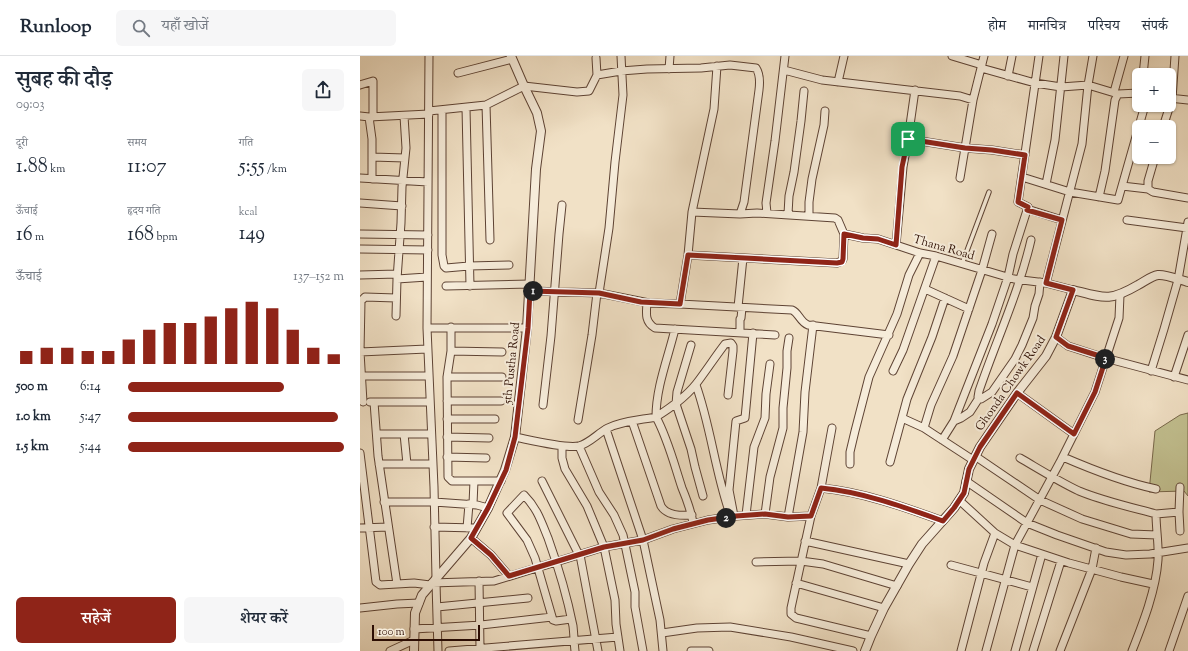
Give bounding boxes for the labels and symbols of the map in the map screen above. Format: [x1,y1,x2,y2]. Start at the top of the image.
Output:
pin [891,122,925,156]
street label: Thana Road [911,231,977,265]
pin: 1 [523,281,543,301]
street label: 5th Pustha Road [499,321,525,406]
street label: Ghonda Chowk Road [971,332,1051,435]
pin: 3 [1095,349,1115,369]
pin: 2 [716,508,736,528]
scale bar [372,623,480,642]

